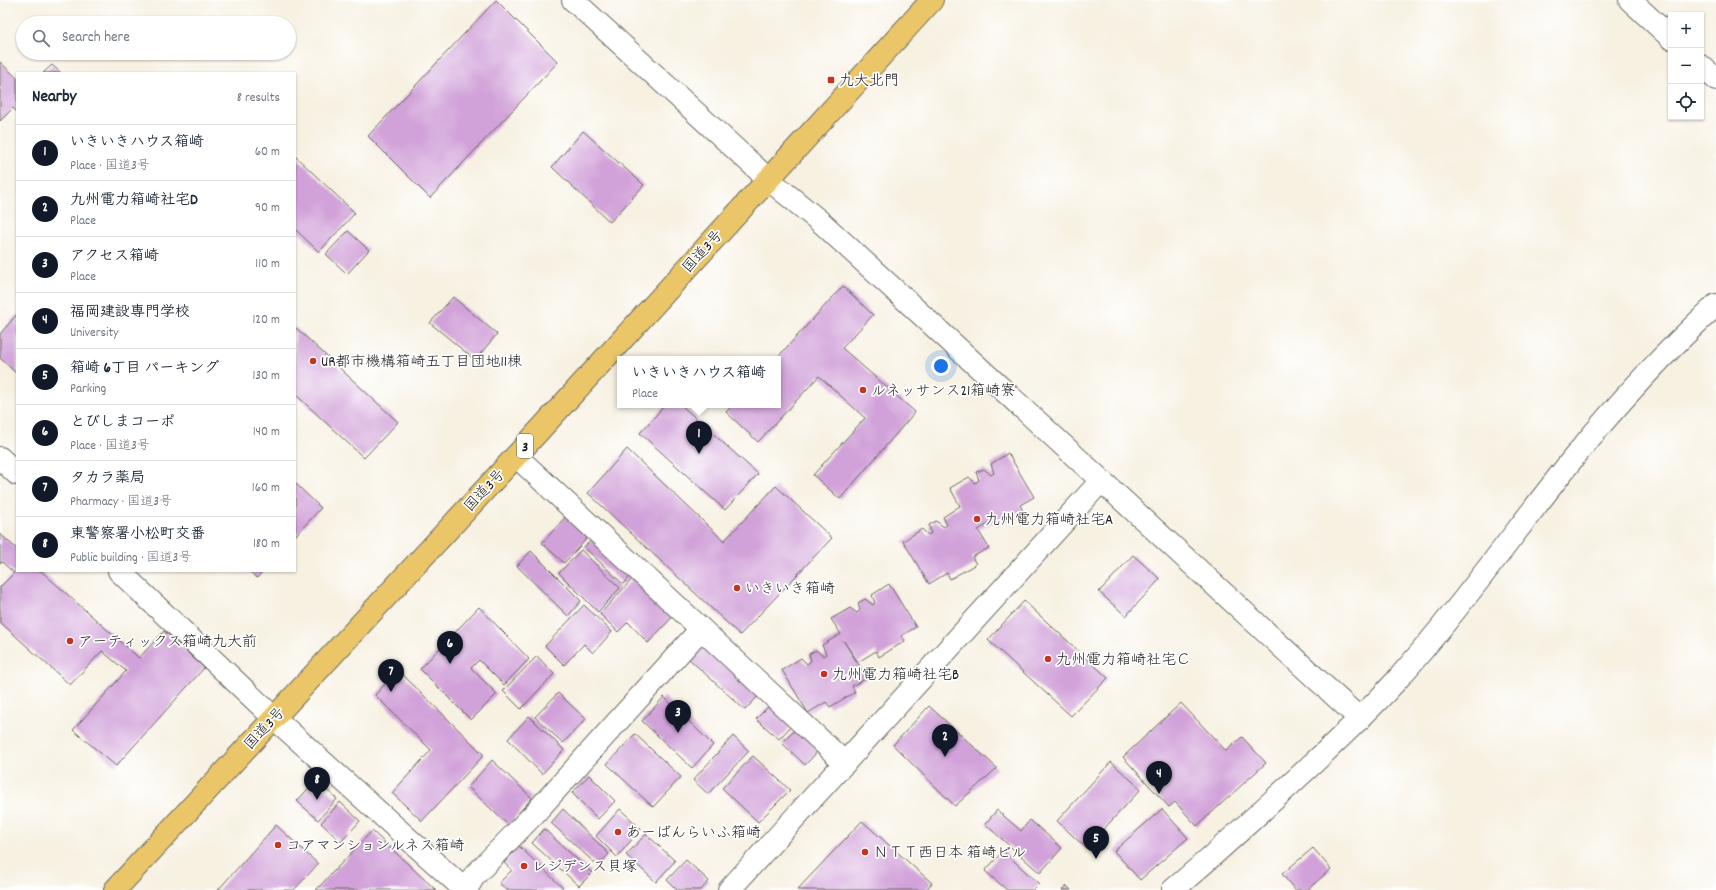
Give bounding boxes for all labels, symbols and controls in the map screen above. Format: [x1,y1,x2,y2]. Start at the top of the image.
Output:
map controls [1668,12,1704,120]
button: + [1668,12,1704,48]
search box [16,16,296,60]
icon: search [30,27,52,49]
text: Search here [62,27,130,49]
button: − [1668,48,1704,84]
place label: 九大北門 [839,71,899,93]
marker: 九大北門 [826,75,836,85]
button: locate [1668,84,1704,120]
text: Nearby [32,86,76,110]
text: 8 results [237,89,280,108]
text: いきいきハウス箱崎 [70,132,204,154]
text: 1 [44,143,46,162]
text: 60 m [255,143,280,162]
text: Place · 国道3号 [70,157,150,176]
text: 九州電力箱崎社宅D [70,190,198,212]
text: 2 [42,199,48,218]
text: 90 m [255,199,280,218]
text: Place [70,212,96,231]
street label: 国道3号 [678,226,729,279]
text: アクセス箱崎 [70,246,159,268]
text: 3 [42,255,48,274]
text: 110 m [255,255,280,274]
text: Place [70,268,96,287]
text: 福岡建設専門学校 [70,302,190,324]
text: 4 [42,311,48,330]
text: 120 m [252,311,280,330]
text: University [70,324,119,343]
place label: UR都市機構箱崎五丁目団地11棟 [321,352,522,374]
marker: UR都市機構箱崎五丁目団地11棟 [308,356,318,366]
popup [617,356,781,408]
your location [931,356,951,376]
text: 箱崎 6丁目 パーキング [70,358,219,380]
text: いきいきハウス箱崎 [632,363,766,385]
text: 5 [42,367,48,386]
text: 130 m [252,367,280,386]
text: Parking [70,380,106,399]
place label: ルネッサンス21箱崎寮 [871,381,1015,403]
text: Place [632,385,658,404]
marker: ルネッサンス21箱崎寮 [858,385,868,395]
text: とびしまコーポ [70,412,175,434]
pin: 1 [686,421,712,454]
text: 6 [42,423,48,442]
text: 140 m [253,423,280,442]
road number: 3 [517,434,533,458]
text: Place · 国道3号 [70,437,150,456]
street label: 国道3号 [460,465,511,518]
text: タカラ薬局 [70,468,145,490]
text: 7 [43,479,47,498]
text: 160 m [252,479,280,498]
text: Pharmacy · 国道3号 [70,493,172,512]
place label: 九州電力箱崎社宅A [985,510,1113,532]
marker: 九州電力箱崎社宅A [972,514,982,524]
text: 東警察署小松町交番 [70,524,205,546]
text: 8 [42,535,48,554]
text: 180 m [253,535,280,554]
text: Public building · 国道3号 [70,549,191,568]
place label: いきいき箱崎 [745,579,835,601]
marker: いきいき箱崎 [732,583,742,593]
pin: 6 [437,631,463,664]
place label: アーティックス箱崎九大前 [78,632,257,654]
marker: アーティックス箱崎九大前 [65,636,75,646]
place label: 九州電力箱崎社宅Ｃ [1056,650,1191,672]
marker: 九州電力箱崎社宅Ｃ [1043,654,1053,664]
pin: 7 [378,659,404,692]
place label: 九州電力箱崎社宅B [832,665,959,687]
marker: 九州電力箱崎社宅B [819,669,829,679]
pin: 3 [665,700,691,733]
street label: 国道3号 [240,703,291,756]
pin: 2 [932,724,958,757]
pin: 4 [1146,761,1172,794]
pin: 8 [304,767,330,800]
place label: あーばんらいふ箱崎 [626,823,761,845]
pin: 5 [1083,826,1109,859]
marker: あーばんらいふ箱崎 [613,827,623,837]
place label: コアマンションルネス箱崎 [286,836,465,858]
marker: コアマンションルネス箱崎 [273,840,283,850]
place label: ＮＴＴ西日本 箱崎ビル [873,843,1026,865]
marker: ＮＴＴ西日本 箱崎ビル [860,847,870,857]
place label: レジデンス貝塚 [532,857,637,879]
marker: レジデンス貝塚 [519,861,529,871]

